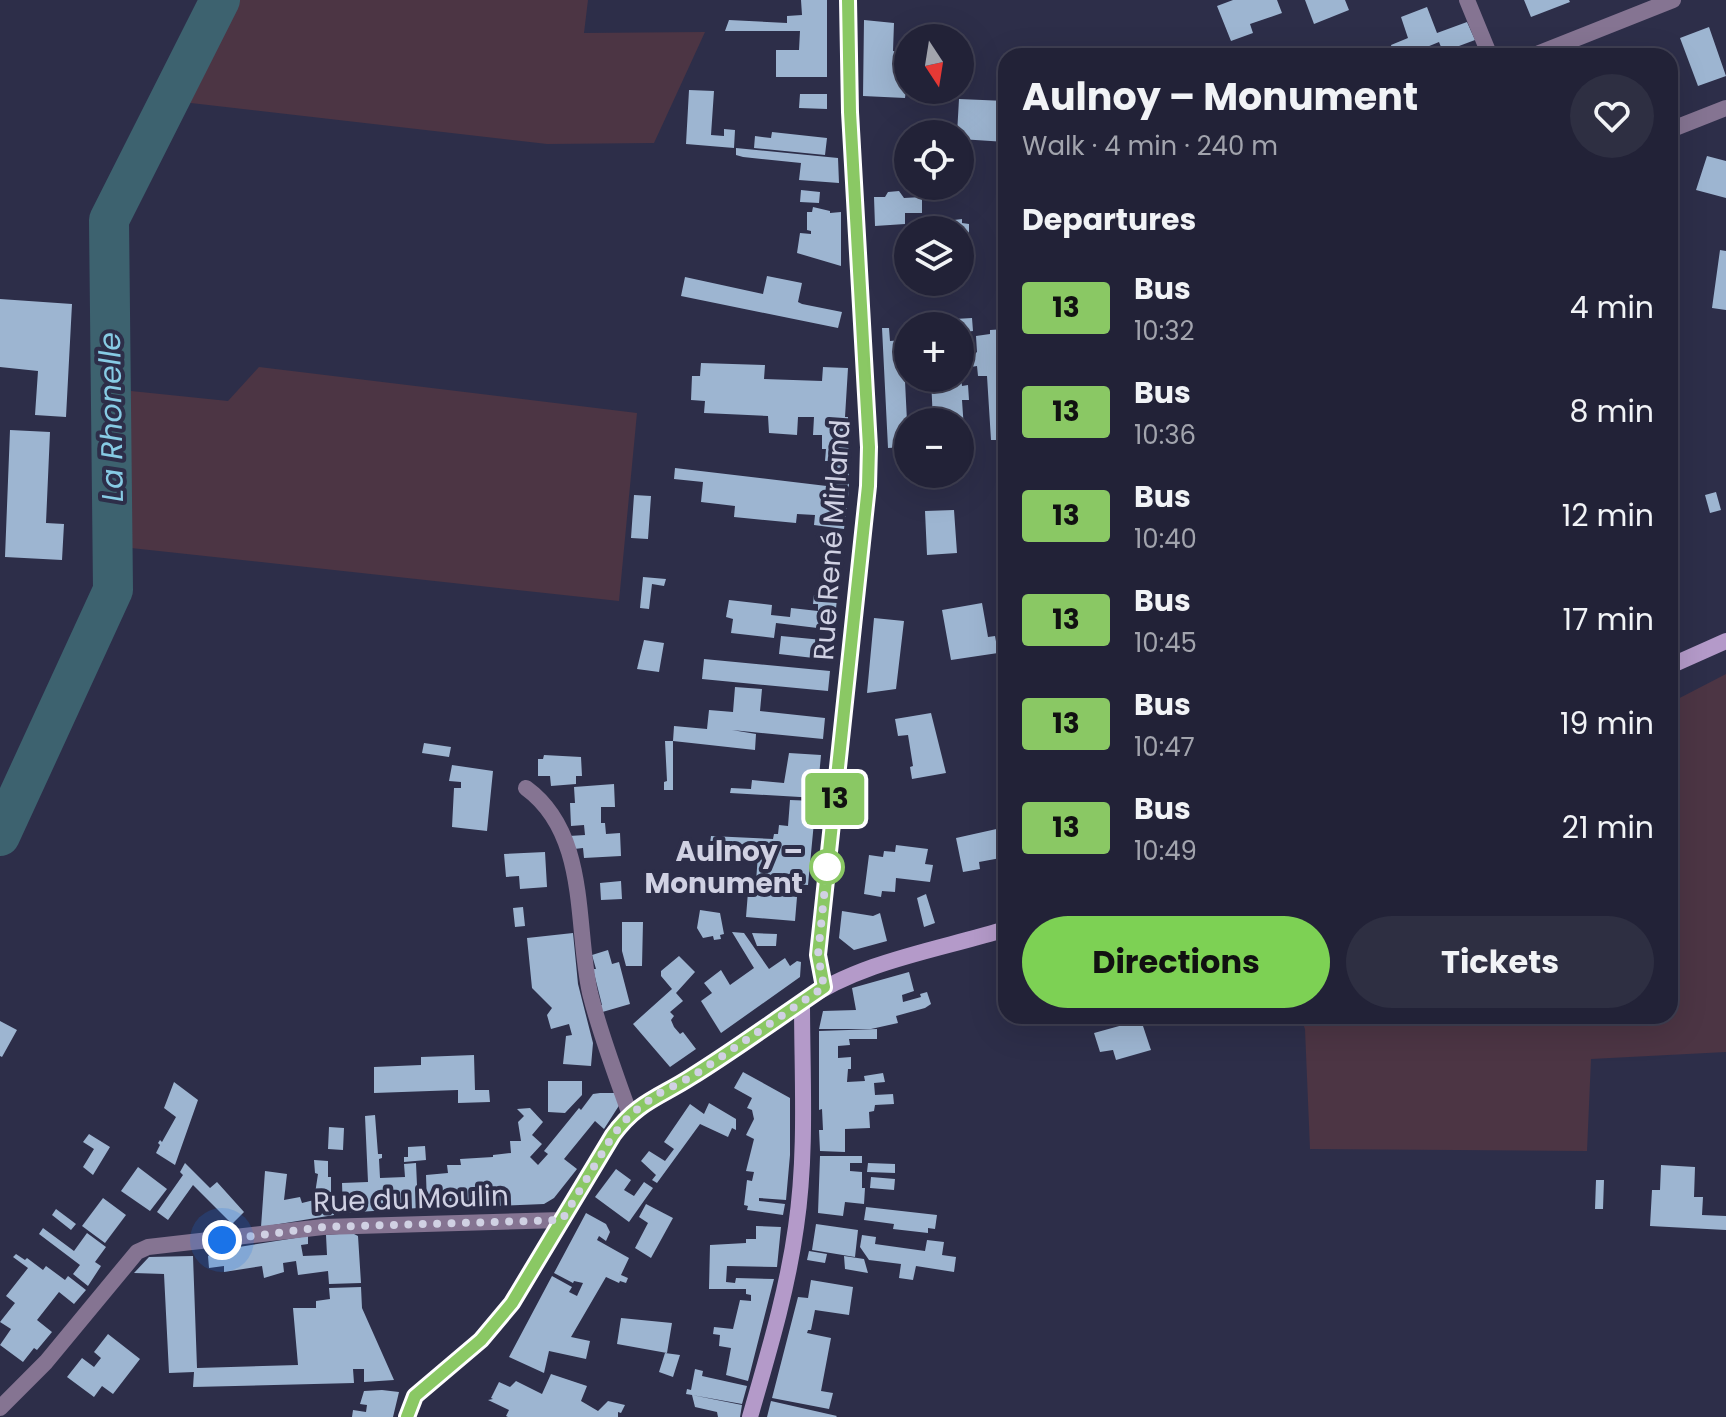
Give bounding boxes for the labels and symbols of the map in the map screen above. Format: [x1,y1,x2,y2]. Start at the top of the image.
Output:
north arrow [894,24,974,104]
water label: La Rhonelle [88,332,134,502]
street label: Rue René Mirland [804,418,860,662]
line badge: 13 [799,773,871,825]
place label: Aulnoy – Monument [645,832,803,903]
marker: Aulnoy – Monument [810,850,844,884]
street label: Rue du Moulin [313,1176,509,1222]
your location [202,1220,242,1260]

